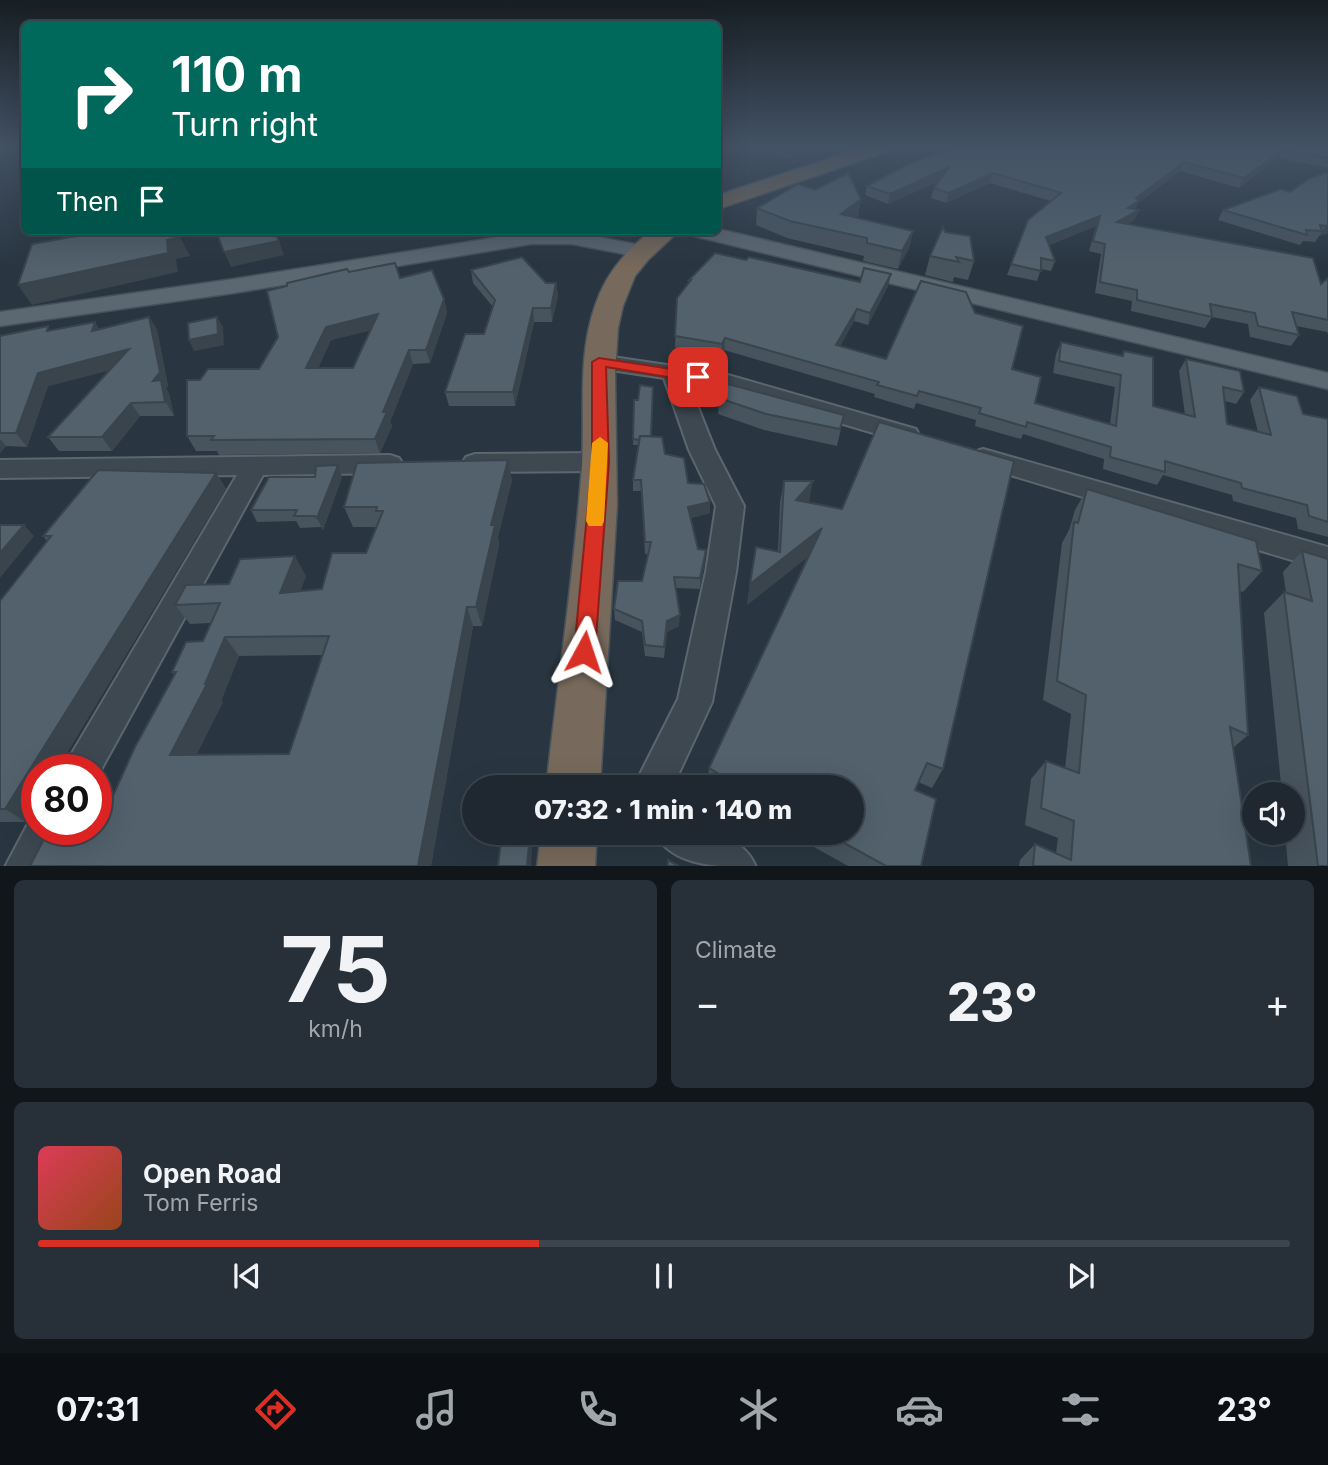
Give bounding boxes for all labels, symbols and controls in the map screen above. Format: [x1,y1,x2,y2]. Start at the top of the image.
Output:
text: 110 m [171,45,303,104]
icon: right [56,49,147,140]
text: Turn right [171,105,318,144]
icon: arrive [133,182,171,220]
text: Then [56,186,119,217]
pin [668,347,728,407]
icon: arrive [679,358,717,396]
position arrow [547,615,621,689]
speed limit sign: 80 [21,754,112,845]
map controls [1242,782,1305,845]
button: sound [1242,782,1305,845]
text: 07:32 · 1 min · 140 m [534,794,792,825]
text: 75 [280,914,391,1024]
text: Climate [695,936,777,964]
text: 23° [947,971,1038,1034]
text: − [695,980,720,1026]
text: + [1265,980,1290,1026]
text: km/h [308,1015,363,1043]
text: Open Road [143,1158,282,1189]
text: Tom Ferris [143,1189,258,1217]
icon: previous [228,1257,266,1295]
icon: pause [645,1257,683,1295]
icon: next [1062,1257,1100,1295]
icon: directions [251,1385,300,1434]
icon: music [412,1385,461,1434]
icon: phone [573,1385,622,1434]
icon: climate [734,1385,783,1434]
icon: car [895,1385,944,1434]
icon: filters [1056,1385,1105,1434]
text: 07:31 [56,1390,140,1429]
text: 23° [1217,1390,1272,1429]

